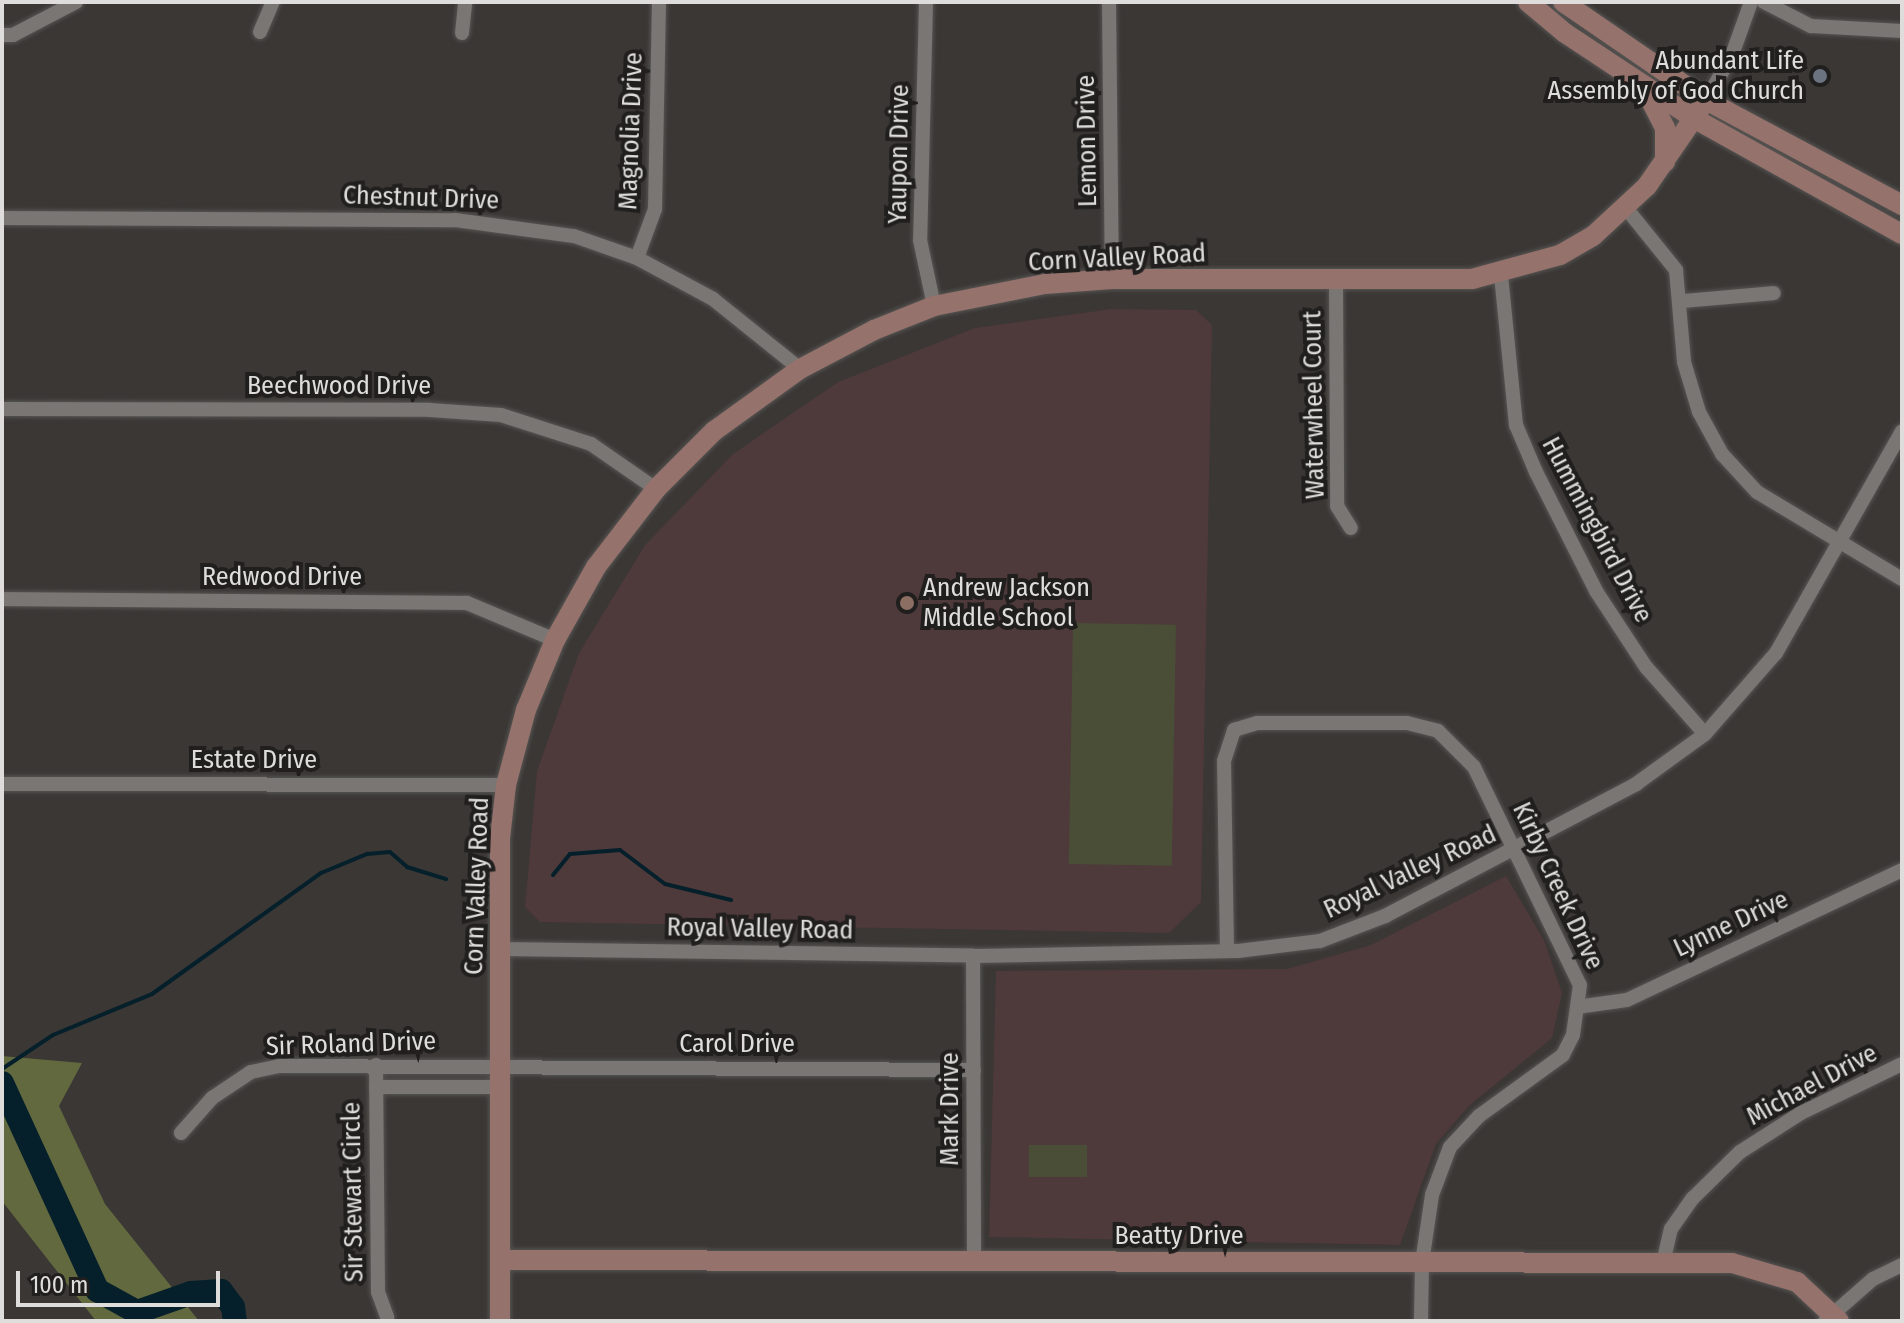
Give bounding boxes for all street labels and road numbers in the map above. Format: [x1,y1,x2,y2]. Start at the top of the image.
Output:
street label: Magnolia Drive [613,52,649,210]
street label: Lemon Drive [1070,75,1104,207]
street label: Yaupon Drive [882,84,916,224]
street label: Chestnut Drive [342,180,500,216]
street label: Corn Valley Road [1027,238,1207,278]
street label: Waterwheel Court [1297,311,1331,499]
street label: Beechwood Drive [247,370,431,402]
street label: Hummingbird Drive [1535,432,1659,628]
street label: Redwood Drive [202,561,362,593]
street label: Estate Drive [191,744,317,776]
street label: Corn Valley Road [458,797,496,975]
street label: Kirby Creek Drive [1506,797,1610,975]
street label: Royal Valley Road [1319,818,1501,926]
street label: Lynne Drive [1669,884,1793,964]
street label: Royal Valley Road [666,912,854,946]
street label: Sir Roland Drive [265,1025,437,1063]
street label: Carol Drive [679,1028,795,1060]
street label: Michael Drive [1741,1038,1883,1132]
street label: Mark Drive [934,1052,966,1166]
street label: Sir Stewart Circle [336,1102,370,1282]
street label: Beatty Drive [1114,1220,1244,1252]

